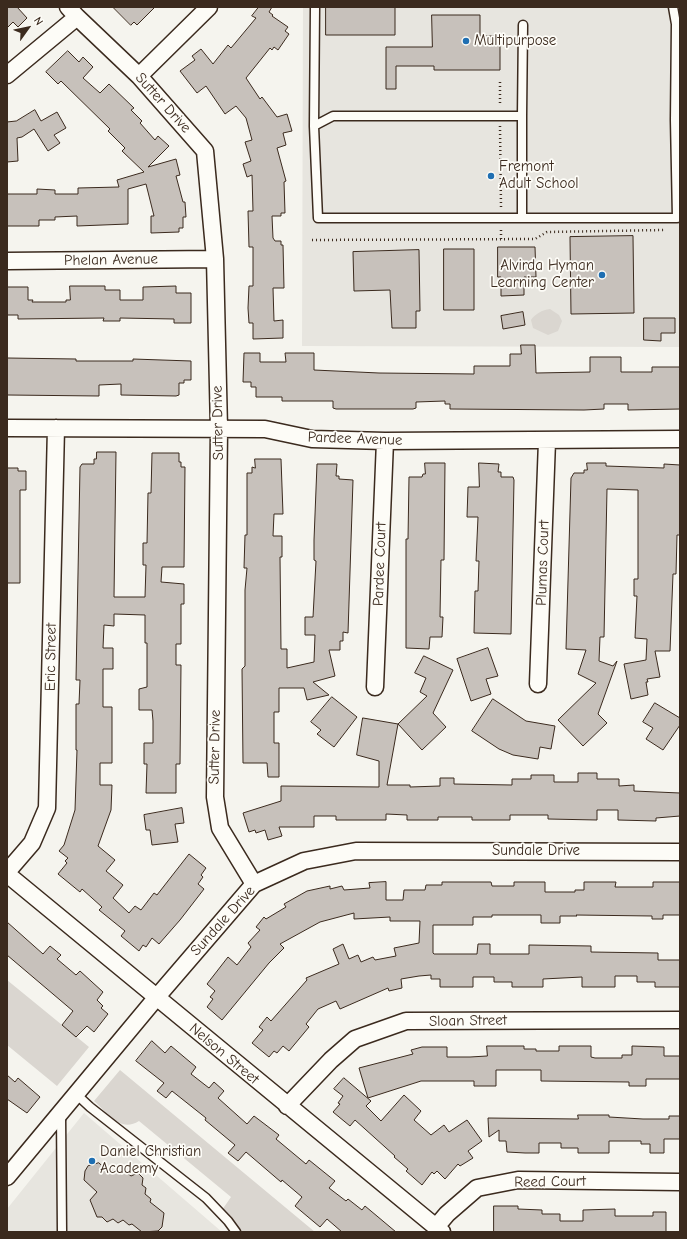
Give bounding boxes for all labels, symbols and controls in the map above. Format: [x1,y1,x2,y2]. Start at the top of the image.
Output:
north arrow [8,8,48,48]
text: N [31,15,46,28]
place label: Multipurpose [474,32,556,50]
marker: Multipurpose [461,36,471,46]
street label: Sutter Drive [131,69,195,137]
place label: Fremont Adult School [499,158,579,193]
marker: Fremont Adult School [486,171,496,181]
street label: Phelan Avenue [64,250,158,270]
place label: Alvirda Hyman Learning Center [490,257,594,292]
marker: Alvirda Hyman Learning Center [597,270,607,280]
street label: Sutter Drive [208,385,228,461]
street label: Pardee Avenue [307,428,403,450]
street label: Plumas Court [533,520,553,606]
street label: Pardee Court [370,522,390,606]
street label: Eric Street [41,623,61,691]
street label: Sutter Drive [205,709,225,785]
street label: Sundale Drive [492,842,580,860]
street label: Sundale Drive [187,882,259,960]
street label: Sloan Street [429,1011,507,1031]
street label: Nelson Street [185,1020,263,1088]
place label: Daniel Christian Academy [100,1143,201,1178]
marker: Daniel Christian Academy [87,1156,97,1166]
street label: Reed Court [514,1172,586,1192]

